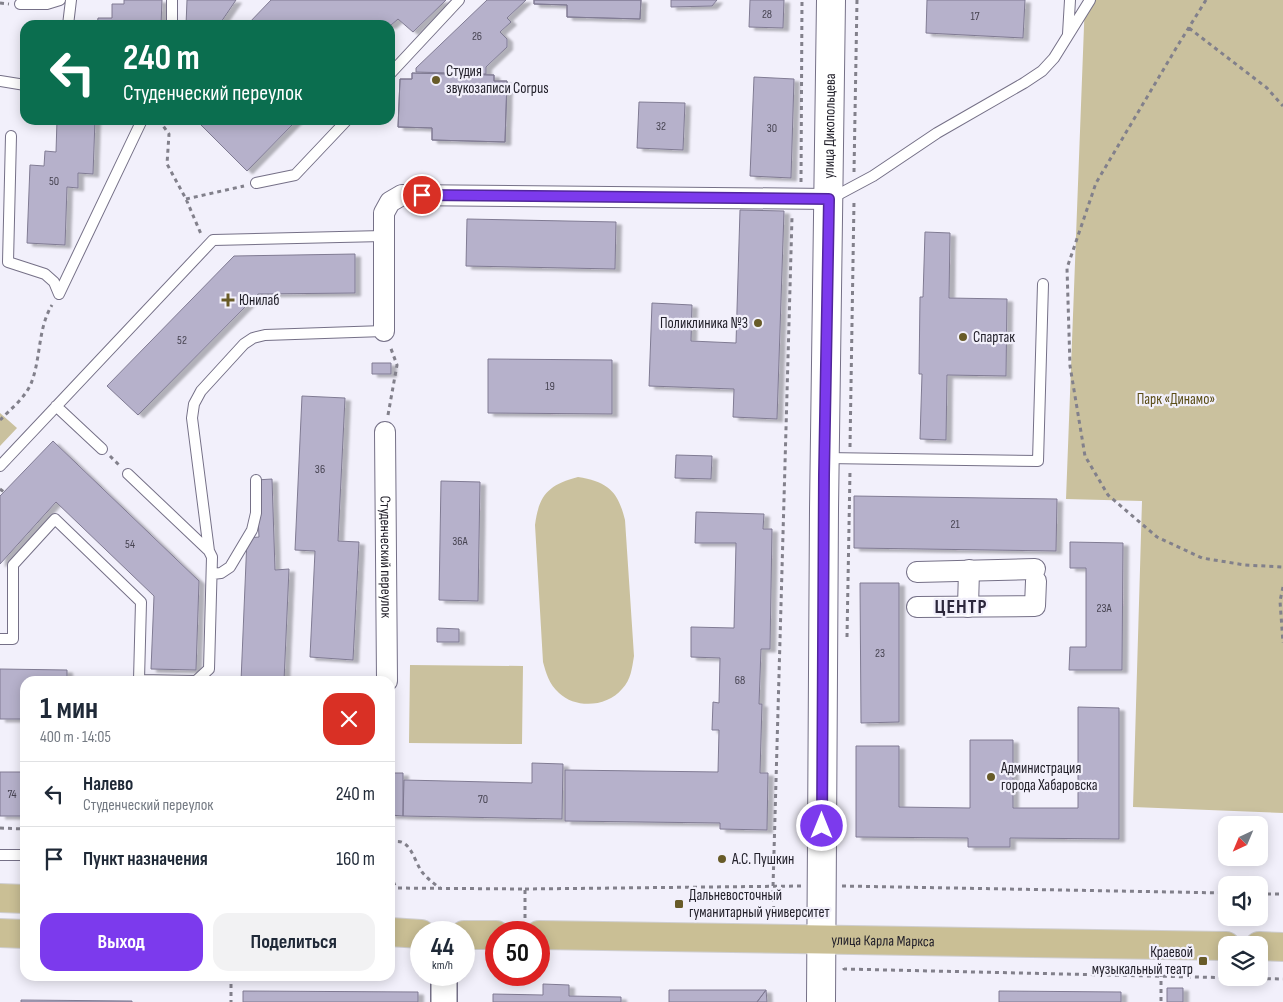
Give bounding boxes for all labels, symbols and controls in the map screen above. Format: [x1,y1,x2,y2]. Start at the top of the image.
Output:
house number: 28 [762,7,772,22]
house number: 17 [971,9,980,24]
house number: 26 [472,29,482,44]
text: 240 m [123,37,200,80]
icon: left [40,40,105,105]
place label: Студия звукозаписи Corpus [446,62,549,98]
street label: улица Дикопольцева [819,73,839,179]
marker: Студия звукозаписи Corpus [430,74,442,86]
text: Студенческий переулок [123,80,302,107]
house number: 32 [656,119,666,134]
house number: 30 [767,121,777,136]
house number: 50 [49,174,59,189]
pin [401,174,443,216]
icon: arrive [408,181,436,209]
place label: Юнилаб [239,291,280,310]
marker: Юнилаб [221,293,235,307]
place label: Поликлиника №3 [660,314,748,333]
marker: Поликлиника №3 [752,317,764,329]
place label: Спартак [973,328,1015,347]
marker: Спартак [957,331,969,343]
house number: 52 [177,333,187,348]
house number: 19 [545,379,555,394]
park label: Парк «Динамо» [1137,390,1215,409]
house number: 36 [315,462,325,477]
street label: Студенческий переулок [376,496,396,619]
house number: 21 [950,517,960,532]
house number: 36А [452,534,469,549]
house number: 54 [125,537,135,552]
district label: ЦЕНТР [935,595,987,619]
house number: 23А [1096,601,1112,616]
house number: 23 [875,646,885,661]
house number: 68 [735,673,745,688]
text: 1 мин [40,691,98,727]
button: close [323,693,375,745]
text: 400 m · 14:05 [40,728,111,747]
place label: Администрация города Хабаровска [1000,759,1098,795]
marker: Администрация города Хабаровска [985,771,997,783]
text: Налево [83,773,133,796]
icon: left [40,780,68,808]
text: 240 m [336,783,375,806]
house number: 74 [7,787,17,802]
house number: 70 [478,792,488,807]
text: Студенческий переулок [83,796,213,815]
position arrow [795,799,847,851]
north arrow [1218,816,1268,866]
map controls [1218,816,1268,986]
icon: arrive [40,845,68,873]
text: Пункт назначения [83,848,208,871]
text: 160 m [336,848,375,871]
place label: А.С. Пушкин [731,850,794,869]
marker: А.С. Пушкин [716,853,728,865]
button: sound [1218,876,1268,926]
place label: Дальневосточный гуманитарный университет [689,886,830,922]
marker: Дальневосточный гуманитарный университет [673,898,685,910]
button: Выход [40,913,203,971]
button: Поделиться [213,913,375,971]
speed limit sign: 50 [485,921,550,986]
street label: улица Карла Маркса [831,930,935,951]
text: 44 [431,932,454,963]
button: layers [1218,936,1268,986]
place label: Краевой музыкальный театр [1092,943,1193,979]
marker: Краевой музыкальный театр [1197,955,1209,967]
text: km/h [432,958,453,973]

